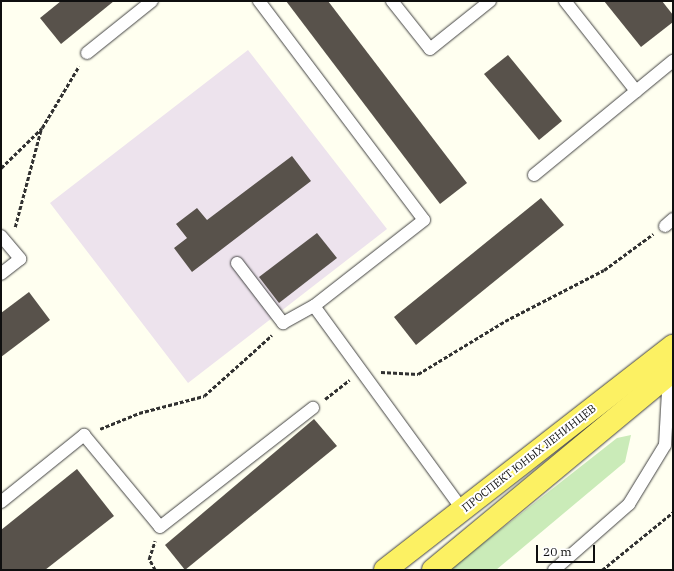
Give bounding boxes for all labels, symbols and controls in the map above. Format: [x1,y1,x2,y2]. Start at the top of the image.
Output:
street label: ПРОСПЕКТ ЮНЫХ ЛЕНИНЦЕВ [459,402,599,514]
scale bar [538,537,597,563]
text: 20 m [543,544,572,559]

